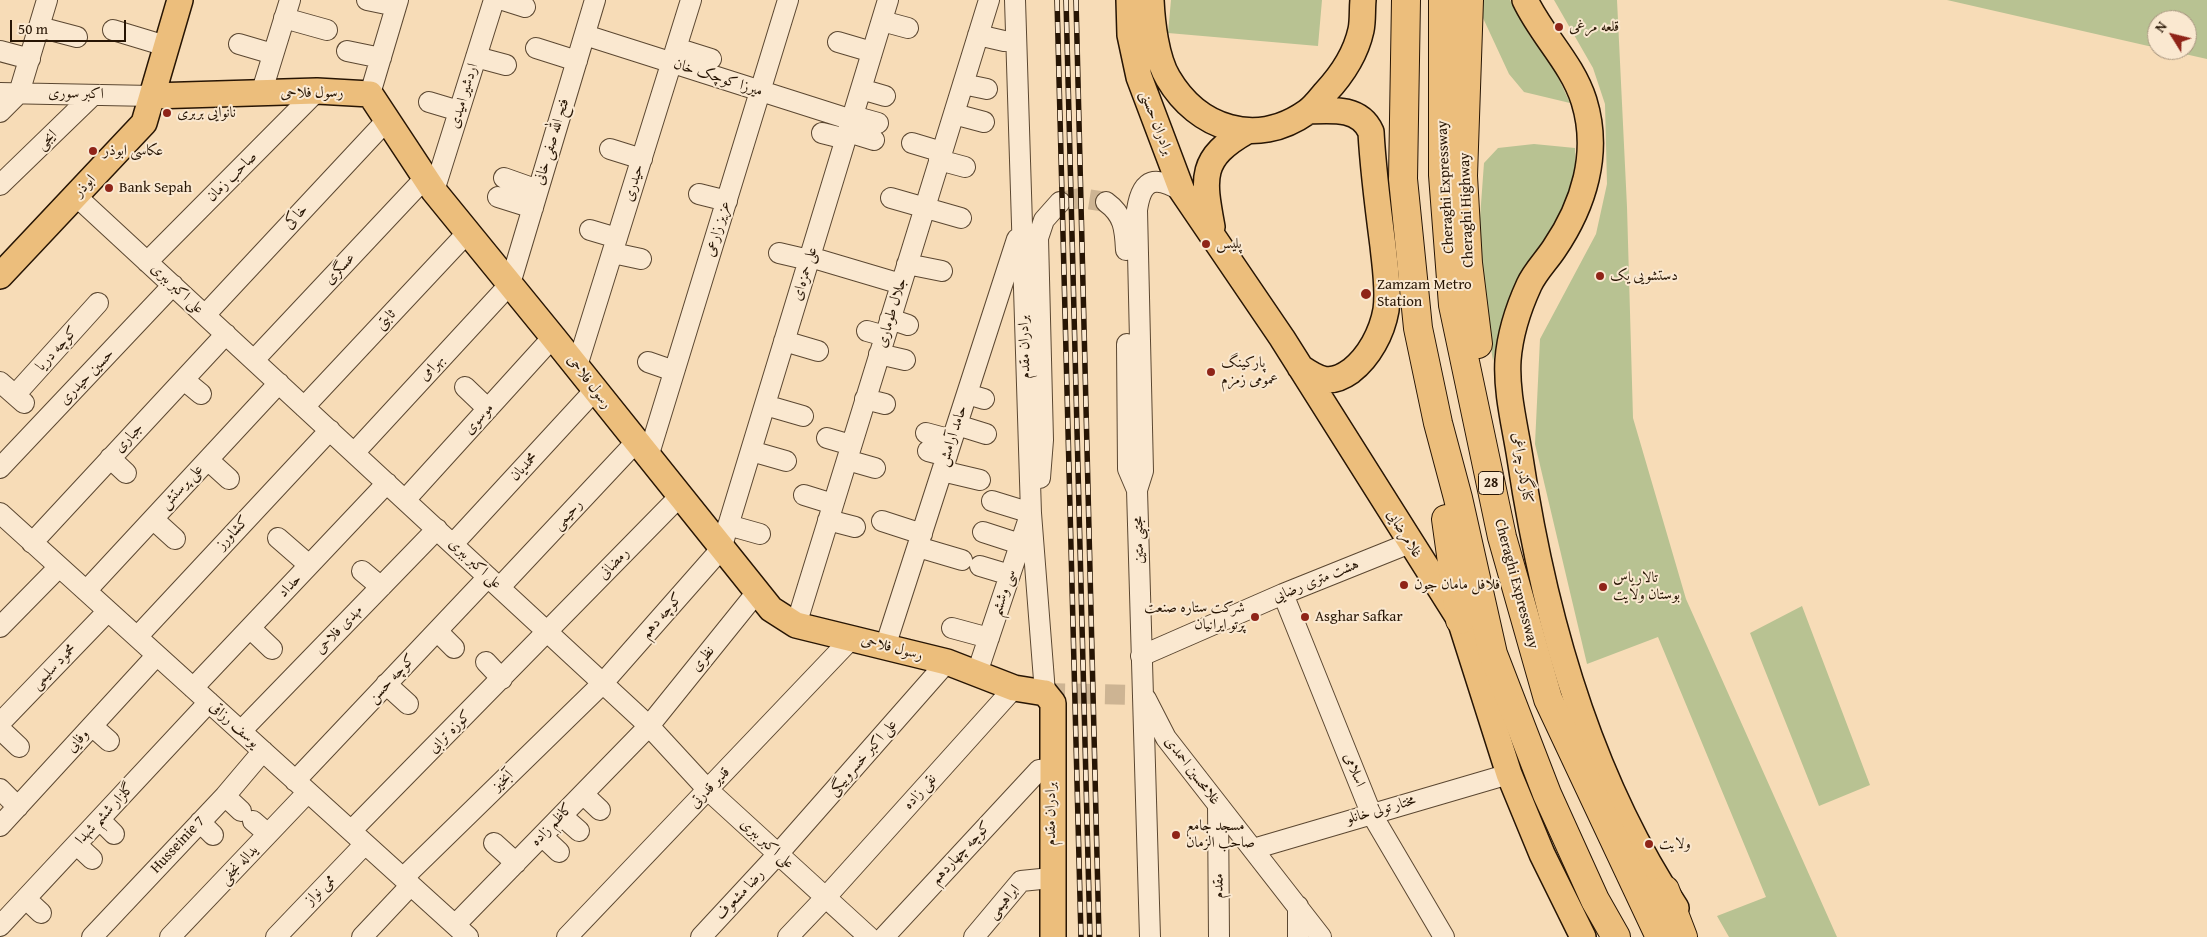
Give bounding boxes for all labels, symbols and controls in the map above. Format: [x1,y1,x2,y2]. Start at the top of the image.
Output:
scale bar [12,10,129,42]
north arrow [2147,10,2197,60]
text: N [2150,17,2172,36]
text: 50 m [18,18,48,39]
place label: قلعه مرغی [1569,18,1619,36]
marker: قلعه مرغی [1553,21,1565,33]
street label: میرزا کوچک خان [671,55,765,101]
street label: اردشیر امیدی [446,61,482,131]
street label: رسول فلاحی [280,84,344,102]
street label: اکبر سوری [48,85,104,103]
street label: برادران حسنی [1135,88,1177,158]
street label: فتح الله صفی خانی [530,97,574,187]
place label: نانوایی بربری [177,104,236,122]
marker: نانوایی بربری [161,107,173,119]
street label: Cheraghi Expressway [1434,120,1458,254]
street label: ایجی [33,126,61,154]
place label: عکاسی ابوذر [103,142,163,160]
marker: عکاسی ابوذر [87,145,99,157]
street label: صاحب زمان [203,148,261,206]
street label: Cheraghi Highway [1456,152,1478,268]
street label: حیدری [620,162,648,204]
street label: ابوذر [70,171,100,201]
place label: Bank Sepah [119,179,192,197]
marker: Bank Sepah [103,182,115,194]
street label: عزیز زارعی [701,199,735,259]
street label: خاکی [280,201,312,233]
place label: پلیس [1216,235,1242,253]
marker: پلیس [1200,238,1212,250]
street label: علی حمزه‌ای [788,245,822,303]
street label: عسگری [321,249,359,289]
street label: علی اکبر ببری [147,260,207,318]
place label: دستشویی یک [1610,267,1678,285]
marker: دستشویی یک [1594,270,1606,282]
street label: جلال طوماری [873,276,911,350]
place label: Zamzam Metro Station [1377,276,1472,311]
marker: Zamzam Metro Station [1359,287,1373,301]
street label: ثابتی [372,306,400,334]
street label: برادران مقدم [1015,315,1035,379]
street label: کوچه دریا [32,323,82,375]
street label: حسین حیدری [56,345,118,409]
street label: بهرامی [415,351,449,385]
street label: رسول فلاحی [563,351,615,413]
place label: پارکینگ عمومی زمزم [1221,354,1278,389]
marker: پارکینگ عمومی زمزم [1205,366,1217,378]
street label: موسوی [460,400,498,438]
street label: حامد آرامش [935,403,971,469]
street label: جباری [111,419,147,457]
street label: کنارگذر چراغی [1508,431,1536,505]
street label: محمدیان [506,449,542,485]
street label: علی پرستش [157,461,207,513]
road number: 28 [1478,472,1504,494]
street label: رحیمی [549,496,587,534]
street label: غلامرضایی [1382,507,1426,561]
street label: کشاورز [213,512,253,554]
street label: مجتبی متین [1130,516,1148,564]
street label: Cheraghi Expressway [1490,517,1542,651]
street label: علی اکبر ببری [445,535,505,593]
street label: رمضانی [595,544,633,584]
street label: هشت متری رضایی [1270,556,1362,606]
street label: سی وششم [988,567,1020,619]
place label: تالاریاس بوستان ولایت [1613,569,1680,604]
street label: حداد [274,570,306,602]
place label: فلافل مامان جون [1414,576,1500,594]
marker: فلافل مامان جون [1398,579,1410,591]
marker: تالاریاس بوستان ولایت [1597,581,1609,593]
street label: کوچه دهم [637,590,687,642]
place label: شرکت ستاره صنعت پرتو ایرانیان [1144,599,1245,634]
street label: مهدی فلاحی [311,602,367,658]
place label: Asghar Safkar [1315,608,1403,626]
marker: شرکت ستاره صنعت پرتو ایرانیان [1249,611,1261,623]
marker: Asghar Safkar [1299,611,1311,623]
street label: رسول فلاحی [859,631,925,665]
street label: محمود سلیمی [28,640,80,694]
street label: نظری [687,643,719,675]
street label: کوچه حسن [365,651,419,707]
street label: یوسف رزاقی [205,698,263,752]
street label: کوزه ترابی [425,707,475,757]
street label: علی اکبر خسروبیگی [825,716,901,800]
street label: وفایی [63,726,93,756]
street label: غلامحسین احمدی [1160,733,1224,809]
street label: اسلامی [1339,750,1369,790]
street label: قدیر قدرتی [686,764,734,812]
street label: آبخیز [489,767,517,795]
street label: نقی زاده [900,771,940,813]
street label: گلزار ششم شهدا [72,779,138,849]
street label: برادران مقدم [1042,782,1060,846]
street label: مختار تولی خانلو [1344,791,1418,829]
street label: کاظم زاده [527,800,577,850]
street label: Husseinie 7 [147,813,209,877]
street label: علی اکبر ببری [736,815,798,873]
place label: مسجد جامع صاحب الزمان [1186,817,1255,852]
street label: کوچه چهاردهم [927,818,995,888]
marker: مسجد جامع صاحب الزمان [1170,829,1182,841]
place label: ولایت [1659,835,1691,853]
marker: ولایت [1643,838,1655,850]
street label: یداله نجفی [216,842,262,888]
street label: رضا مشعوف [712,866,768,924]
street label: ممی نواز [301,871,339,909]
street label: مقدم [1210,873,1228,899]
street label: ابراهیمی [984,881,1024,923]

